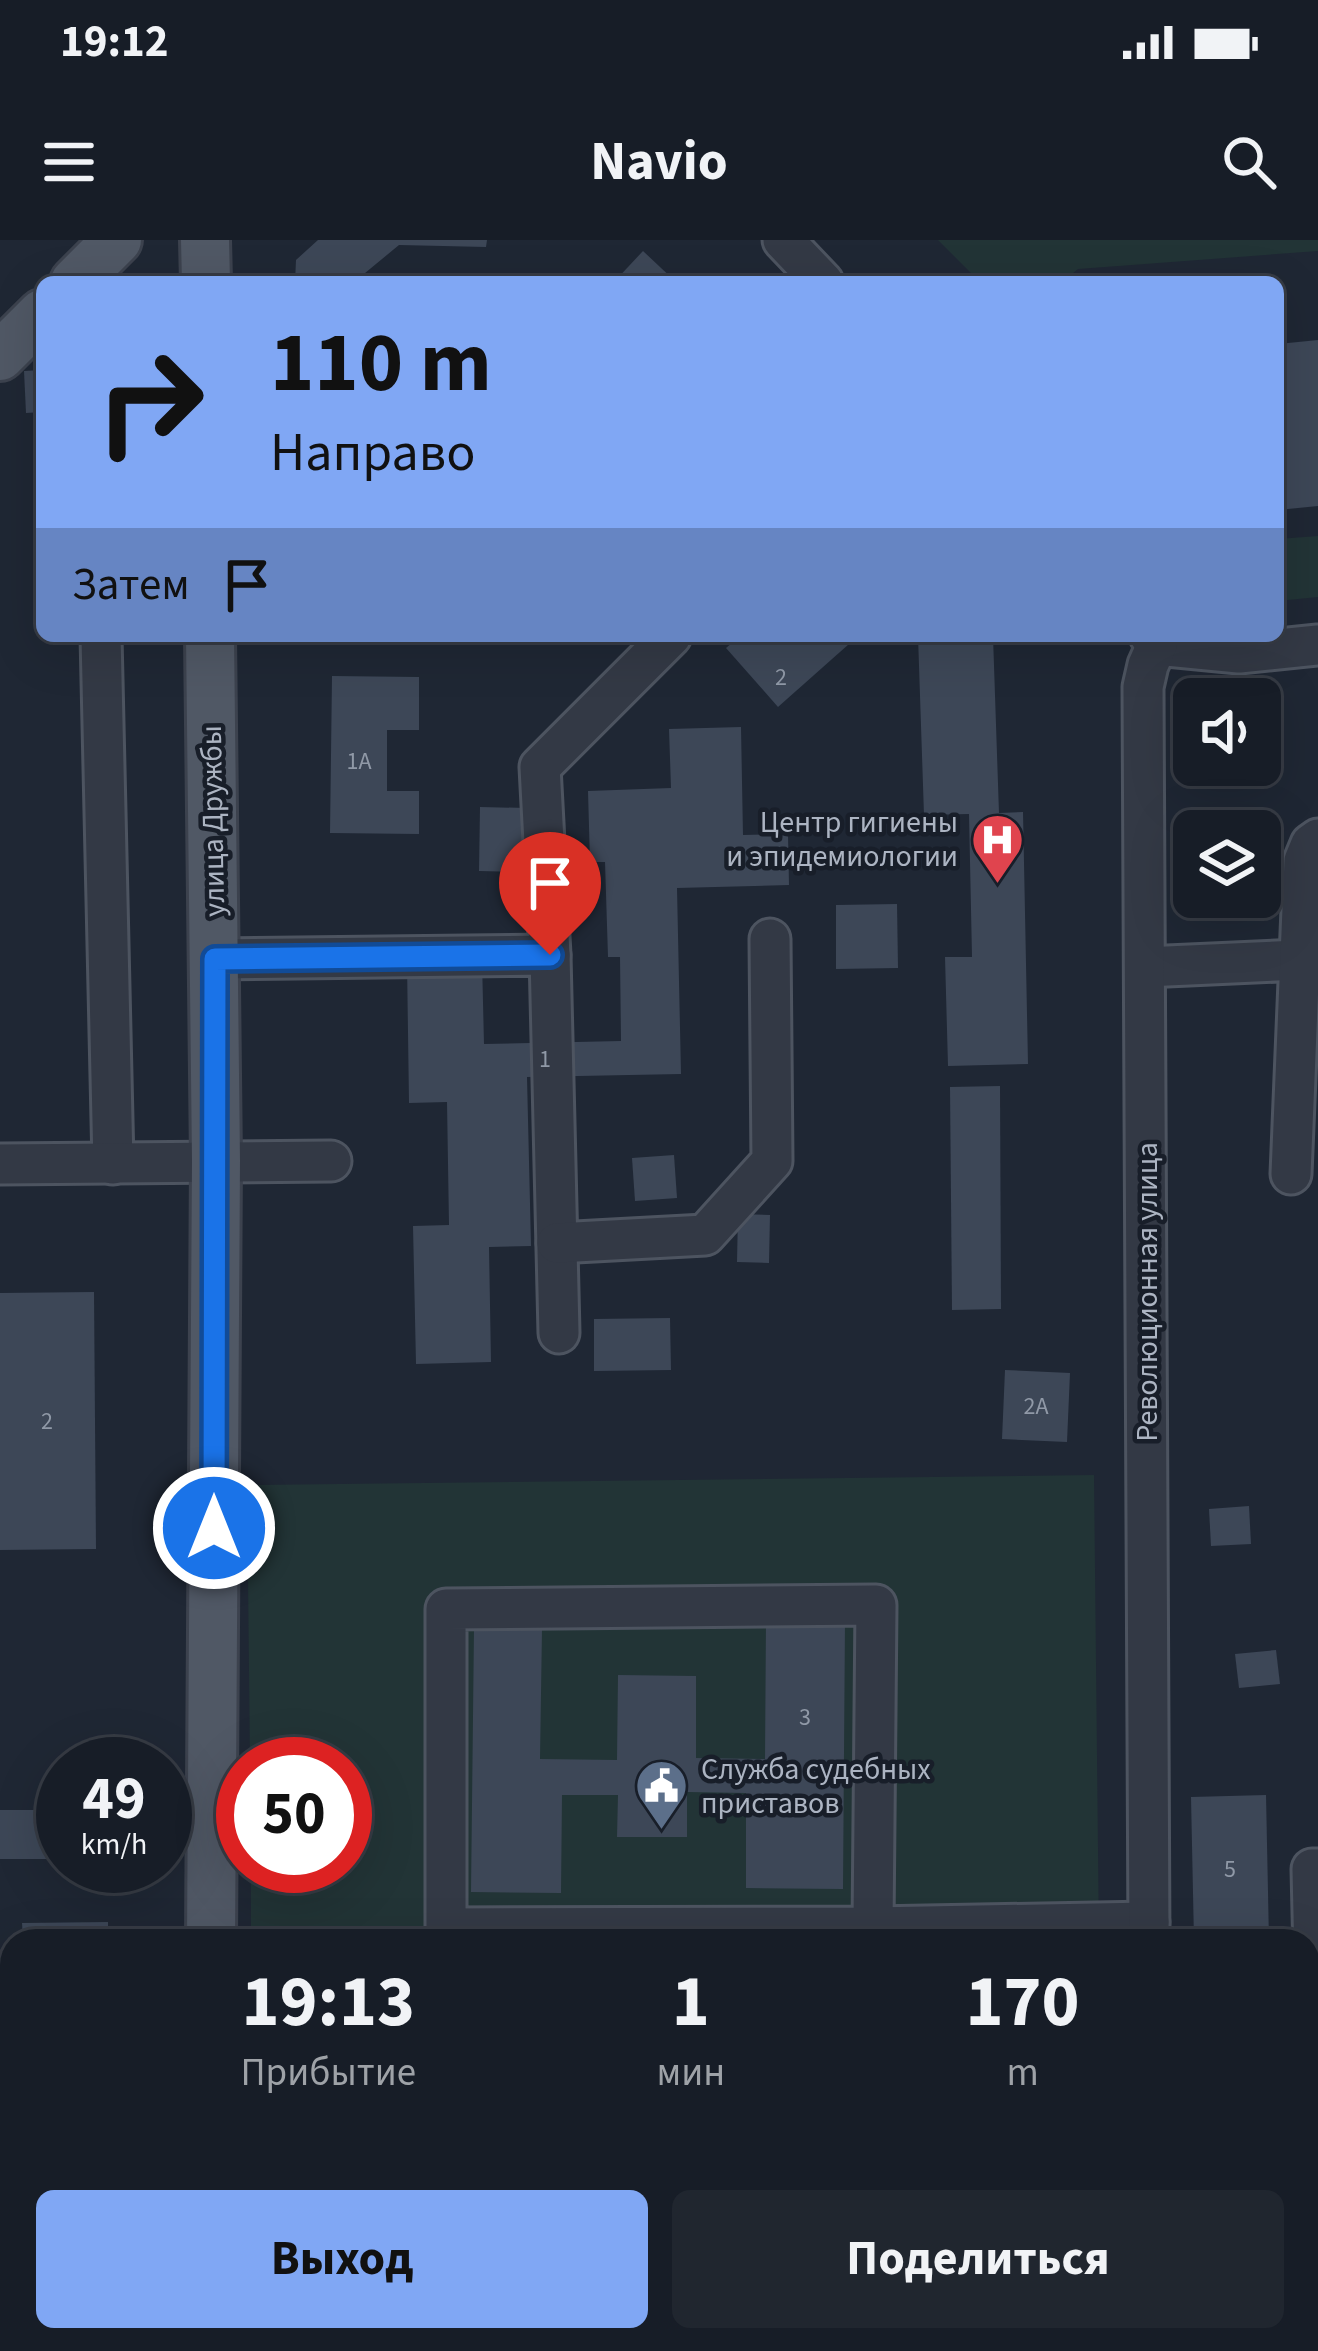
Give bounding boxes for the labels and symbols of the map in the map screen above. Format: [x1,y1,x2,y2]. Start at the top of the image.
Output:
house number: 2 [775,660,787,695]
street label: улица Дружбы [190,725,236,917]
house number: 1А [347,744,371,779]
place label: Центр гигиены и эпидемиологии [726,801,958,878]
hospital icon: Центр гигиены и эпидемиологии [969,811,1025,885]
pin [499,832,601,955]
house number: 1 [539,1042,551,1077]
street label: Революционная улица [1126,1142,1169,1442]
house number: 2А [1024,1389,1048,1424]
house number: 2 [41,1404,53,1439]
position arrow [151,1465,277,1591]
house number: 3 [799,1700,811,1735]
speed limit sign: 50 [216,1737,372,1893]
place label: Служба судебных приставов [701,1748,931,1825]
public building icon: Служба судебных приставов [634,1758,690,1832]
house number: 5 [1224,1852,1236,1887]

